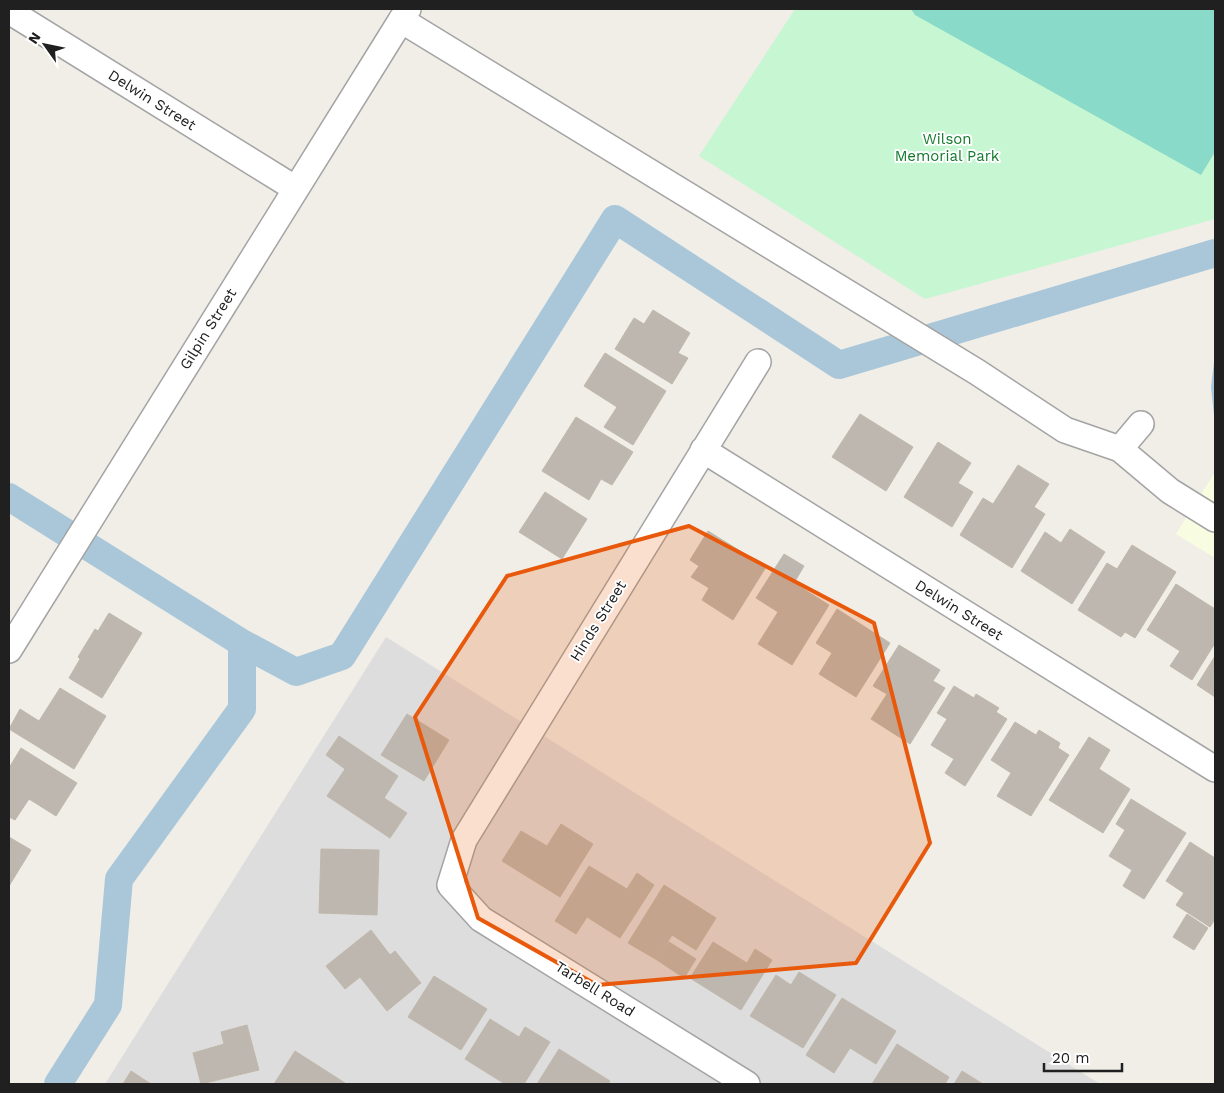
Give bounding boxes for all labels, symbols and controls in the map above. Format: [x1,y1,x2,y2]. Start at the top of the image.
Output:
north arrow [20,20,70,70]
text: N [25,29,44,47]
street label: Delwin Street [105,66,200,134]
park label: Wilson Memorial Park [895,130,1000,165]
street label: Gilpin Street [176,284,240,373]
street label: Delwin Street [912,576,1007,644]
street label: Hinds Street [566,577,630,665]
street label: Tarbell Road [552,957,638,1021]
scale bar [1044,1040,1122,1072]
text: 20 m [1052,1049,1090,1067]

